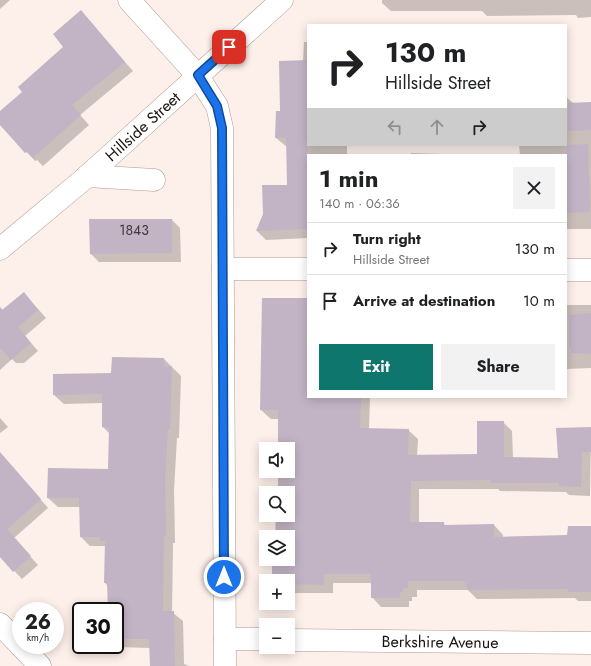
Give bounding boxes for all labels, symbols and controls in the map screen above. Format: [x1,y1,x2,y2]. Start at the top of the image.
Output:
pin [212,30,246,64]
text: 130 m [385,32,467,73]
icon: arrive [218,36,240,58]
icon: right [319,40,371,92]
text: Hillside Street [385,70,491,96]
street label: Hillside Street [100,86,185,166]
icon: left [384,116,406,138]
icon: ahead [426,116,448,138]
icon: right [468,116,490,138]
text: 1 min [319,161,379,196]
button: close [513,167,555,209]
text: 140 m · 06:36 [319,194,400,213]
house number: 1843 [119,220,149,240]
text: Turn right [353,228,421,250]
icon: right [319,238,341,260]
text: 130 m [515,238,555,260]
text: Hillside Street [353,250,429,269]
icon: arrive [319,290,341,312]
text: Arrive at destination [353,290,495,312]
text: 10 m [523,290,555,312]
button: Exit [319,344,433,390]
button: Share [441,344,555,390]
map controls [259,442,295,654]
button: sound [259,442,295,478]
button: search [259,486,295,522]
button: layers [259,530,295,566]
position arrow [203,556,245,598]
button: + [259,574,295,610]
speed limit sign: 30 [72,602,124,654]
text: 26 [25,608,51,637]
button: − [259,618,295,654]
street label: Berkshire Avenue [381,629,499,654]
text: km/h [27,630,49,645]

